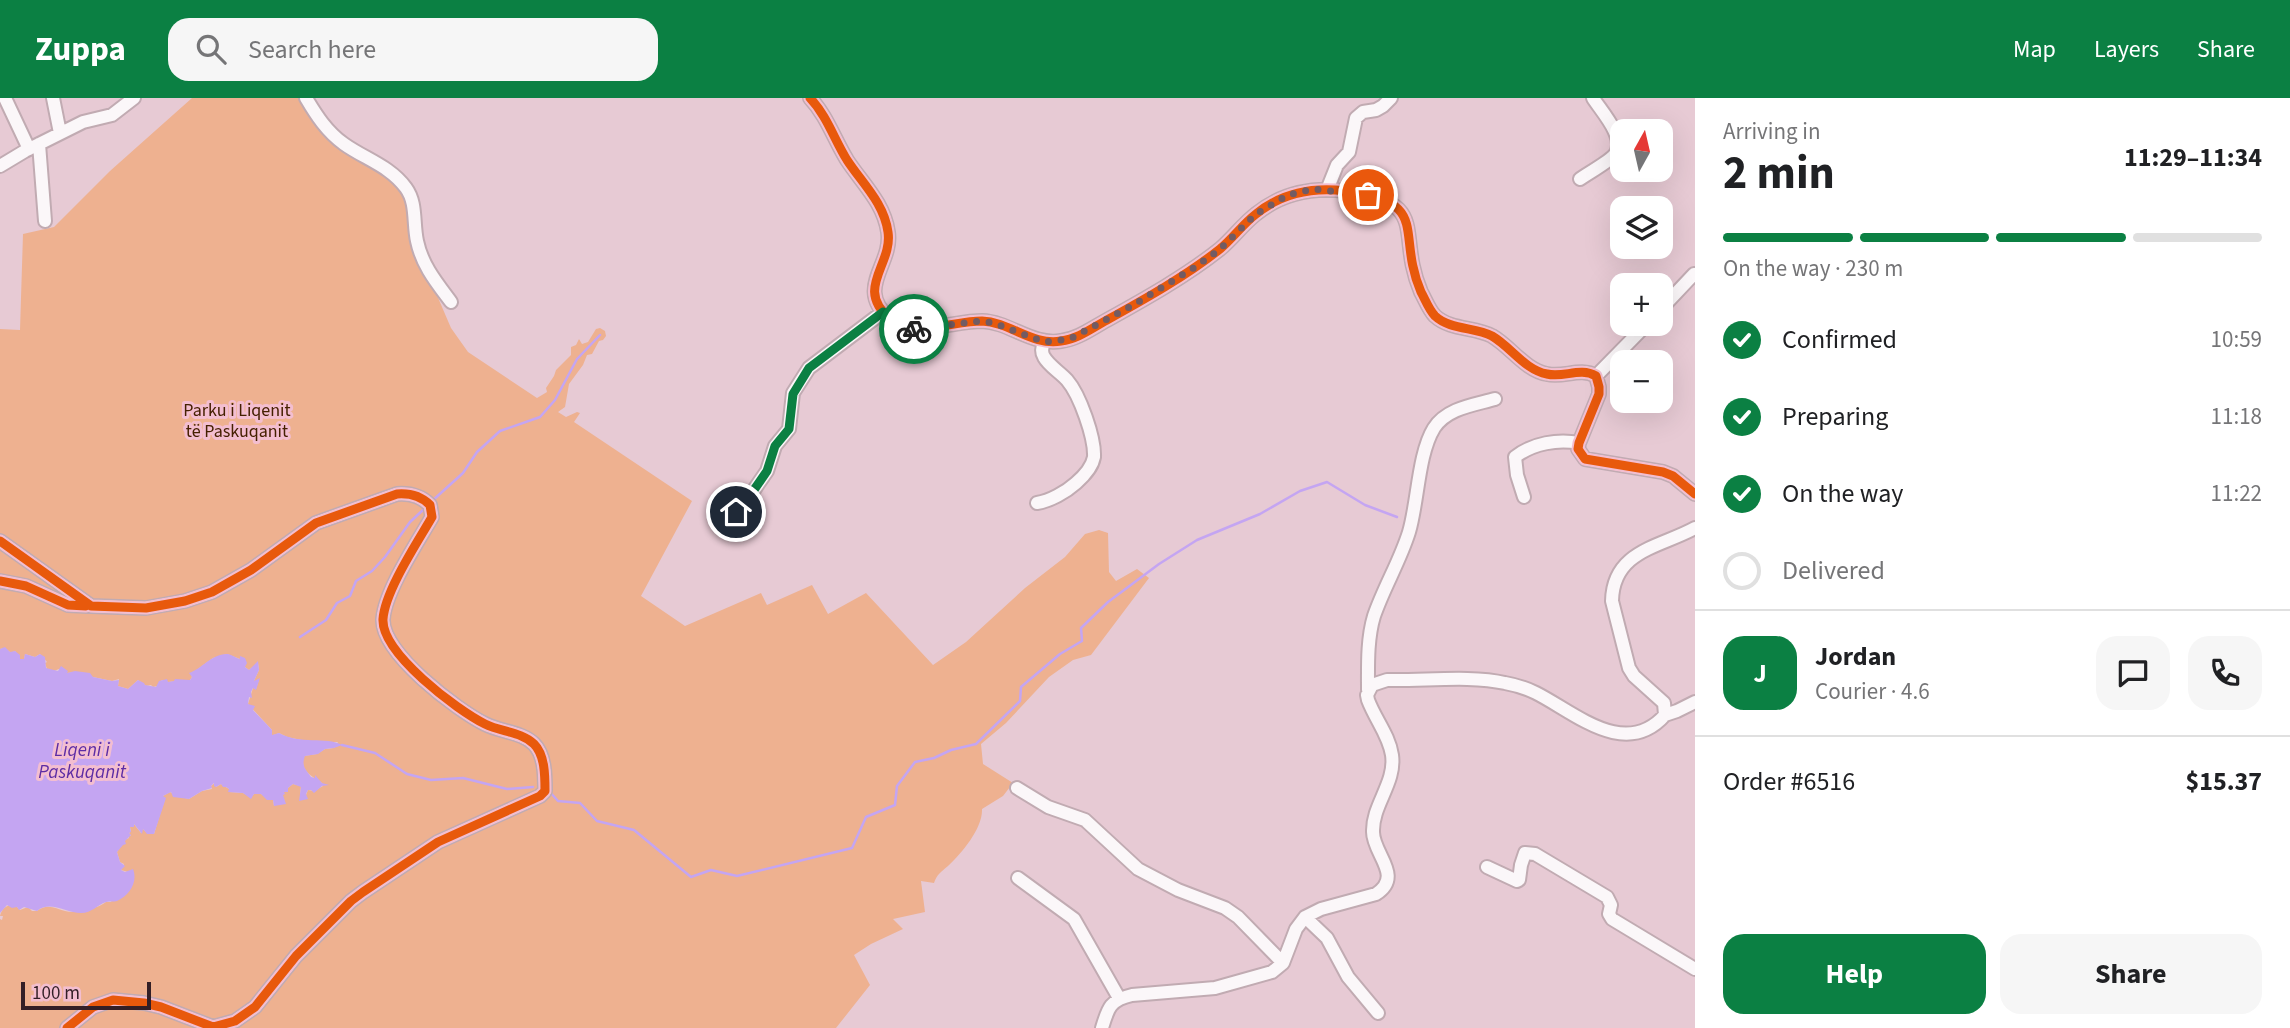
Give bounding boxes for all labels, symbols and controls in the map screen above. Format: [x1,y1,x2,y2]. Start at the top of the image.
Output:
search box [168,18,658,81]
text: Zuppa [35,26,126,73]
icon: search [192,30,230,68]
text: Search here [248,31,376,68]
text: Map [2013,32,2056,67]
text: Layers [2094,32,2159,67]
text: Share [2197,32,2255,67]
text: Arriving in [1723,115,1821,148]
north arrow [1610,119,1673,182]
map controls [1610,119,1673,413]
text: 11:29–11:34 [2124,139,2262,176]
text: 2 min [1723,141,1835,206]
pin [1338,165,1398,225]
icon: bag [1349,176,1387,214]
button: layers [1610,196,1673,259]
text: On the way · 230 m [1723,252,1903,285]
button: + [1610,273,1673,336]
courier [879,294,949,364]
icon: bike [895,310,933,348]
icon: check [1723,321,1761,359]
text: Confirmed [1782,321,1897,358]
text: 10:59 [2211,323,2262,356]
button: − [1610,350,1673,413]
park label: Parku i Liqenit të Paskuqanit [183,398,291,444]
icon: check [1723,398,1761,436]
text: Preparing [1782,398,1888,435]
text: 11:18 [2211,400,2262,433]
icon: check [1723,475,1761,513]
text: On the way [1782,475,1903,512]
text: 11:22 [2211,477,2262,510]
pin [706,482,766,542]
icon: home [717,493,755,531]
text: Delivered [1782,552,1885,589]
button: chat [2096,636,2170,710]
button: phone [2188,636,2262,710]
text: Jordan [1815,638,1896,675]
text: J [1753,655,1767,692]
text: Courier · 4.6 [1815,675,1930,708]
water label: Liqeni i Paskuqanit [38,737,127,786]
text: Order #6516 [1723,763,1855,800]
text: $15.37 [2186,763,2262,800]
button: Help [1723,934,1986,1014]
button: Share [2000,934,2262,1014]
scale bar [21,979,150,1011]
text: 100 m [32,980,80,1007]

